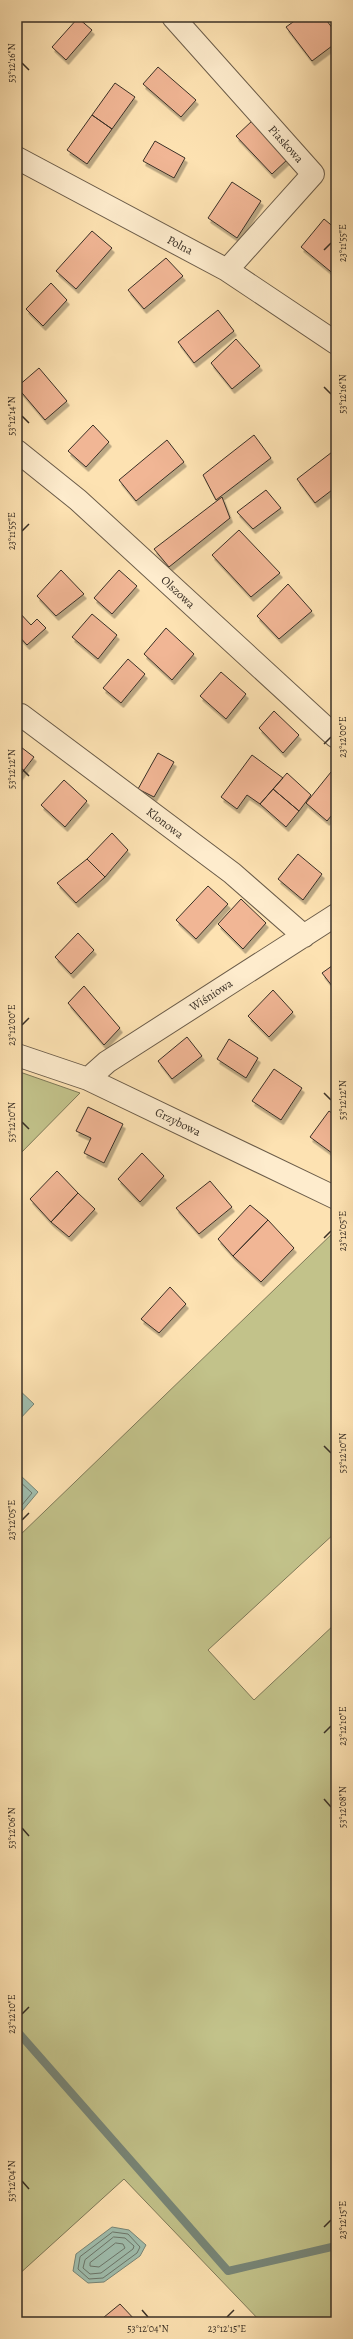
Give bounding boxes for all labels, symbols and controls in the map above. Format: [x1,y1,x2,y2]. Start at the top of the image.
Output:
text: 53°12'16"N [5,43,18,83]
street label: Piaskowa [265,122,307,167]
text: 23°11'55"E [336,224,349,262]
street label: Polna [164,232,196,259]
text: 53°12'16"N [336,374,349,414]
text: 53°12'14"N [5,396,18,436]
text: 23°11'55"E [5,512,18,550]
street label: Olszowa [157,572,199,612]
text: 23°12'00"E [336,716,349,758]
text: 53°12'12"N [5,749,18,789]
street label: Klonowa [143,804,187,842]
street label: Wiśniowa [185,975,236,1015]
text: 23°12'00"E [5,1004,18,1046]
text: 53°12'12"N [336,1080,349,1120]
text: 53°12'10"N [5,1102,18,1142]
street label: Grzybowa [152,1104,204,1140]
text: 23°12'05"E [336,1211,349,1251]
text: 53°12'10"N [336,1433,349,1473]
text: 23°12'05"E [5,1500,18,1540]
text: 23°12'10"E [336,1706,349,1746]
text: 53°12'08"N [336,1786,349,1828]
text: 53°12'06"N [5,1807,18,1849]
text: 23°12'10"E [5,1994,18,2034]
text: 53°12'04"N [5,2160,18,2202]
text: 23°12'15"E [336,2201,349,2239]
text: 53°12'04"N [127,2322,169,2335]
text: 23°12'15"E [208,2322,246,2335]

